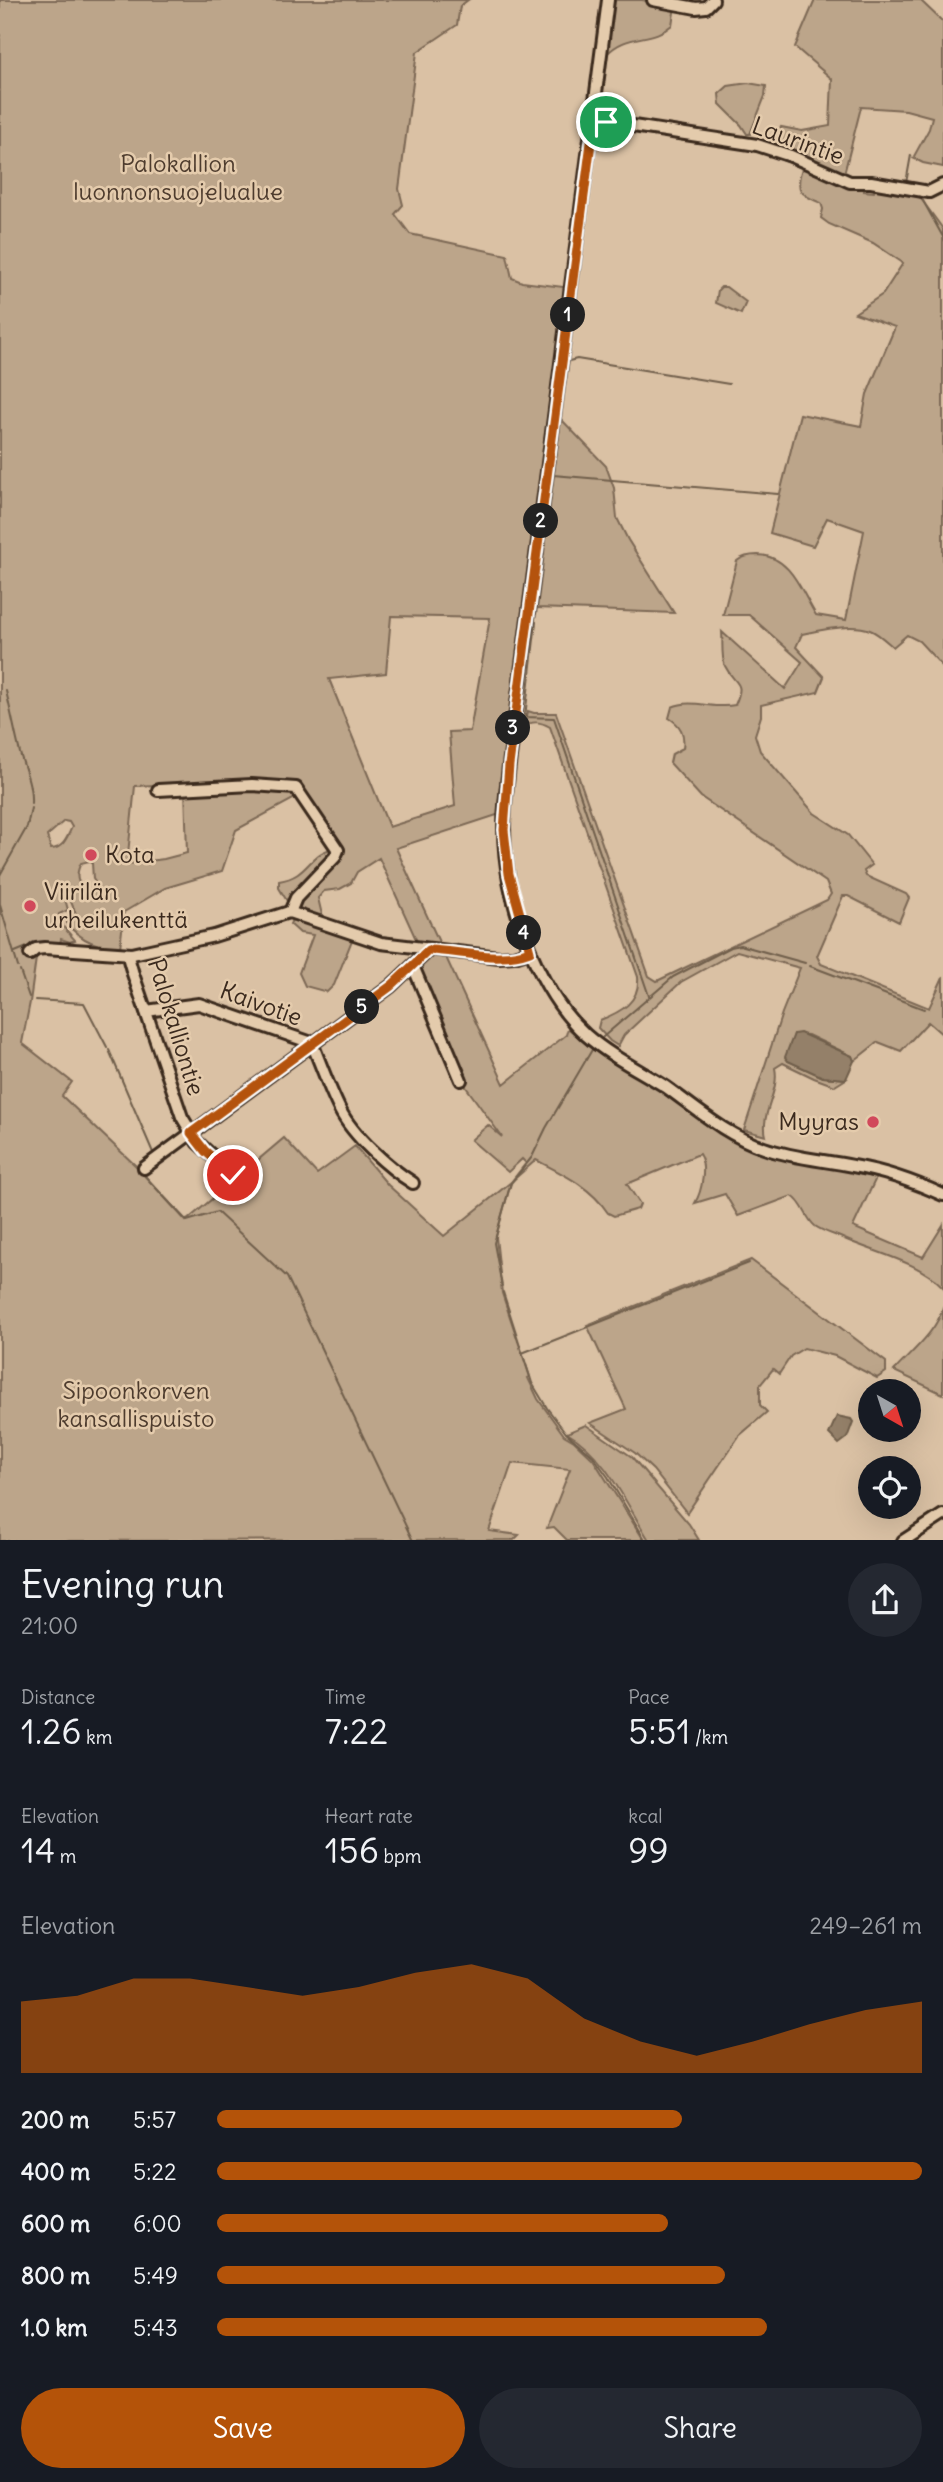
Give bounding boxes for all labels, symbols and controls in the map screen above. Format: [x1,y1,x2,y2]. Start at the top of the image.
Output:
pin [576,92,636,152]
icon: arrive [587,103,625,141]
street label: Laurintie [748,110,848,171]
park label: Palokallion luonnonsuojelualue [73,148,283,206]
pin: 1 [550,298,586,332]
text: 1 [564,302,571,326]
pin: 2 [524,504,558,538]
text: 2 [535,508,546,532]
pin: 3 [496,710,530,746]
text: 3 [507,715,518,739]
place label: Kota [105,839,155,869]
marker: Kota [83,847,99,863]
place label: Viirilän urheilukenttä [44,876,188,934]
marker: Viirilän urheilukenttä [22,898,38,914]
pin: 4 [506,916,542,950]
text: 4 [518,920,529,944]
street label: Palokalliontie [142,954,212,1099]
street label: Kaivotie [216,974,306,1032]
pin: 5 [344,990,380,1024]
text: 5 [356,994,367,1018]
place label: Myyras [778,1106,859,1136]
marker: Myyras [865,1114,881,1130]
pin [203,1145,263,1205]
icon: check [214,1156,252,1194]
park label: Sipoonkorven kansallispuisto [58,1375,214,1433]
north arrow [858,1379,920,1442]
map controls [858,1379,921,1519]
button: locate [858,1456,921,1519]
text: Evening run [21,1561,224,1608]
button: share [848,1563,922,1637]
text: 21:00 [21,1611,78,1640]
text: Distance [21,1685,95,1709]
text: Time [325,1685,366,1709]
text: Pace [628,1685,670,1709]
text: 1.26 [21,1709,82,1753]
text: 7:22 [325,1709,388,1753]
text: 5:51 [628,1709,690,1753]
text: km [82,1725,112,1749]
text: /km [690,1725,728,1749]
text: Elevation [21,1804,99,1828]
text: Heart rate [325,1804,413,1828]
text: kcal [628,1804,663,1828]
text: 14 [21,1828,55,1872]
text: 156 [325,1828,379,1872]
text: 99 [628,1828,669,1872]
text: m [55,1844,76,1868]
text: bpm [379,1844,421,1868]
text: Elevation [21,1911,115,1940]
text: 249–261 m [810,1911,922,1940]
text: 200 m [21,2105,90,2134]
text: 5:57 [133,2105,176,2134]
text: 400 m [21,2157,90,2186]
text: 5:22 [133,2157,177,2186]
text: 600 m [21,2209,90,2238]
text: 6:00 [133,2209,182,2238]
text: 800 m [21,2261,90,2290]
text: 5:49 [133,2261,178,2290]
text: 1.0 km [21,2313,87,2342]
text: 5:43 [133,2313,178,2342]
button: Save [21,2388,465,2468]
button: Share [479,2388,922,2468]

